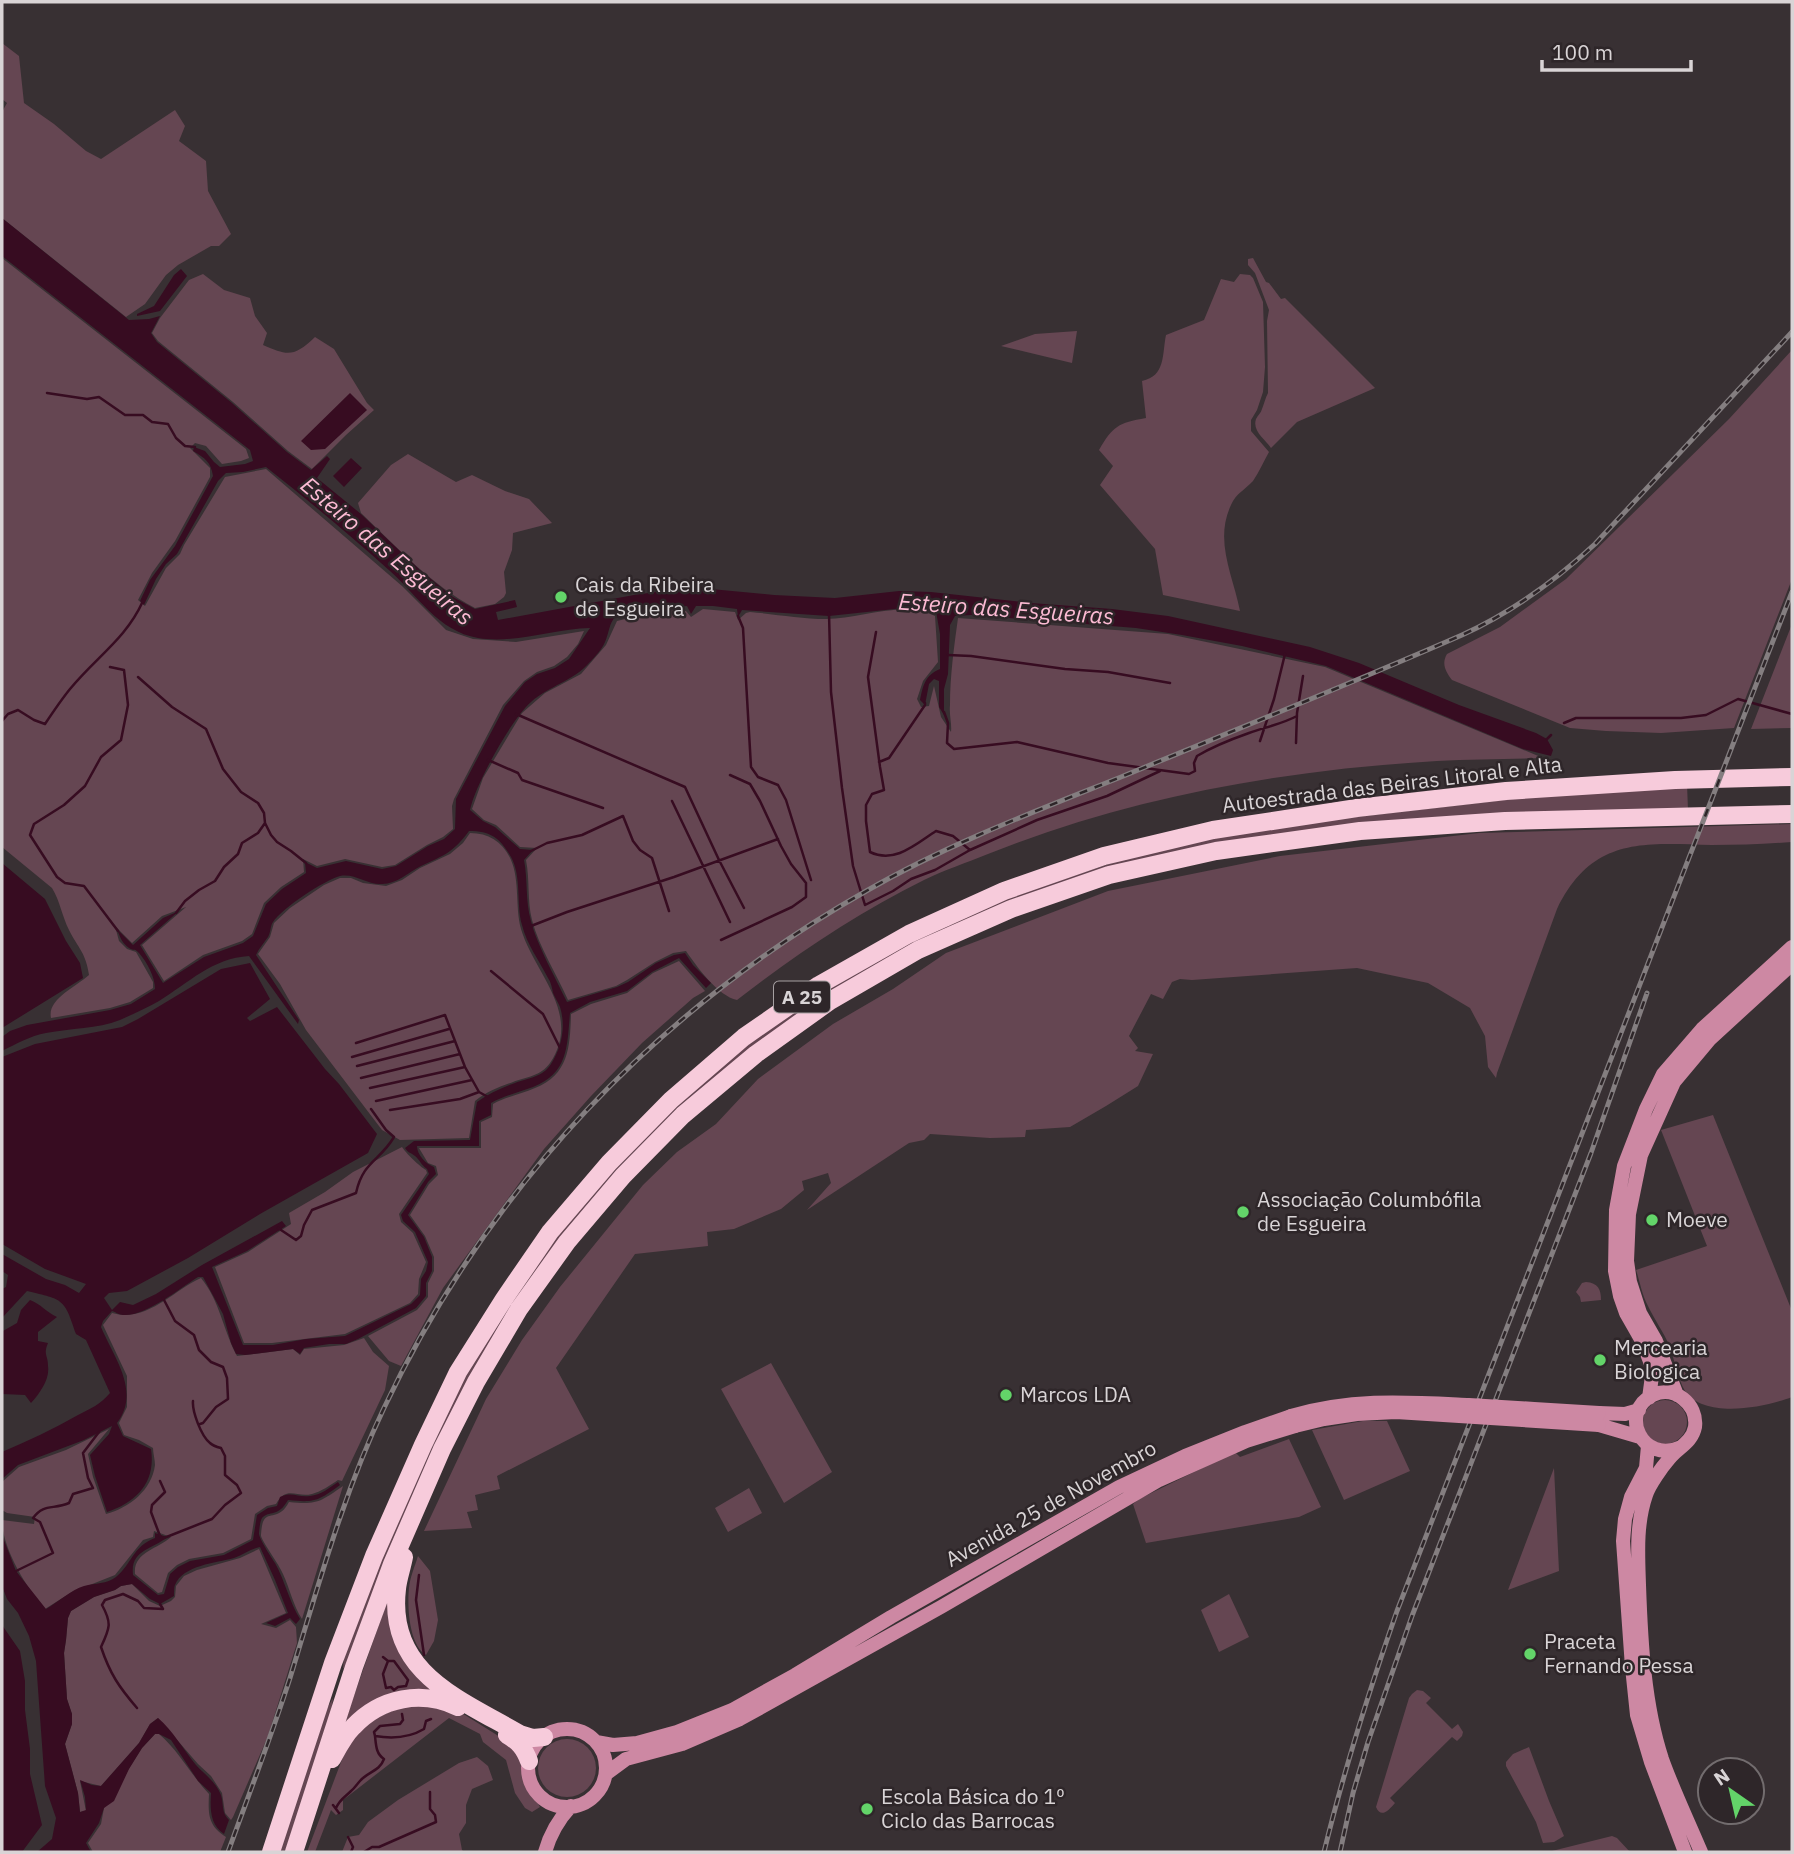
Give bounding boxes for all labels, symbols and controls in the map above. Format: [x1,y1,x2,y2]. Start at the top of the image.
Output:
scale bar [1542,28,1691,72]
text: 100 m [1552,38,1613,66]
water label: Esteiro das Esgueiras [295,469,480,631]
place label: Cais da Ribeira de Esgueira [575,570,715,622]
water label: Esteiro das Esgueiras [897,586,1115,631]
marker: Cais da Ribeira de Esgueira [553,589,569,605]
street label: Autoestrada das Beiras Litoral e Alta [1220,749,1563,819]
road number: A 25 [774,981,830,1012]
place label: Associação Columbófila de Esgueira [1257,1185,1482,1237]
marker: Associação Columbófila de Esgueira [1235,1204,1251,1220]
place label: Moeve [1666,1205,1728,1233]
marker: Moeve [1644,1212,1660,1228]
place label: Mercearia Biologica [1614,1333,1708,1385]
marker: Mercearia Biologica [1592,1352,1608,1368]
place label: Marcos LDA [1020,1380,1131,1408]
marker: Marcos LDA [998,1387,1014,1403]
street label: Avenida 25 de Novembro [940,1433,1161,1573]
place label: Praceta Fernando Pessa [1544,1627,1694,1679]
marker: Praceta Fernando Pessa [1522,1646,1538,1662]
north arrow [1696,1756,1766,1826]
text: N [1709,1763,1734,1791]
place label: Escola Básica do 1º Ciclo das Barrocas [881,1782,1065,1834]
marker: Escola Básica do 1º Ciclo das Barrocas [859,1801,875,1817]

